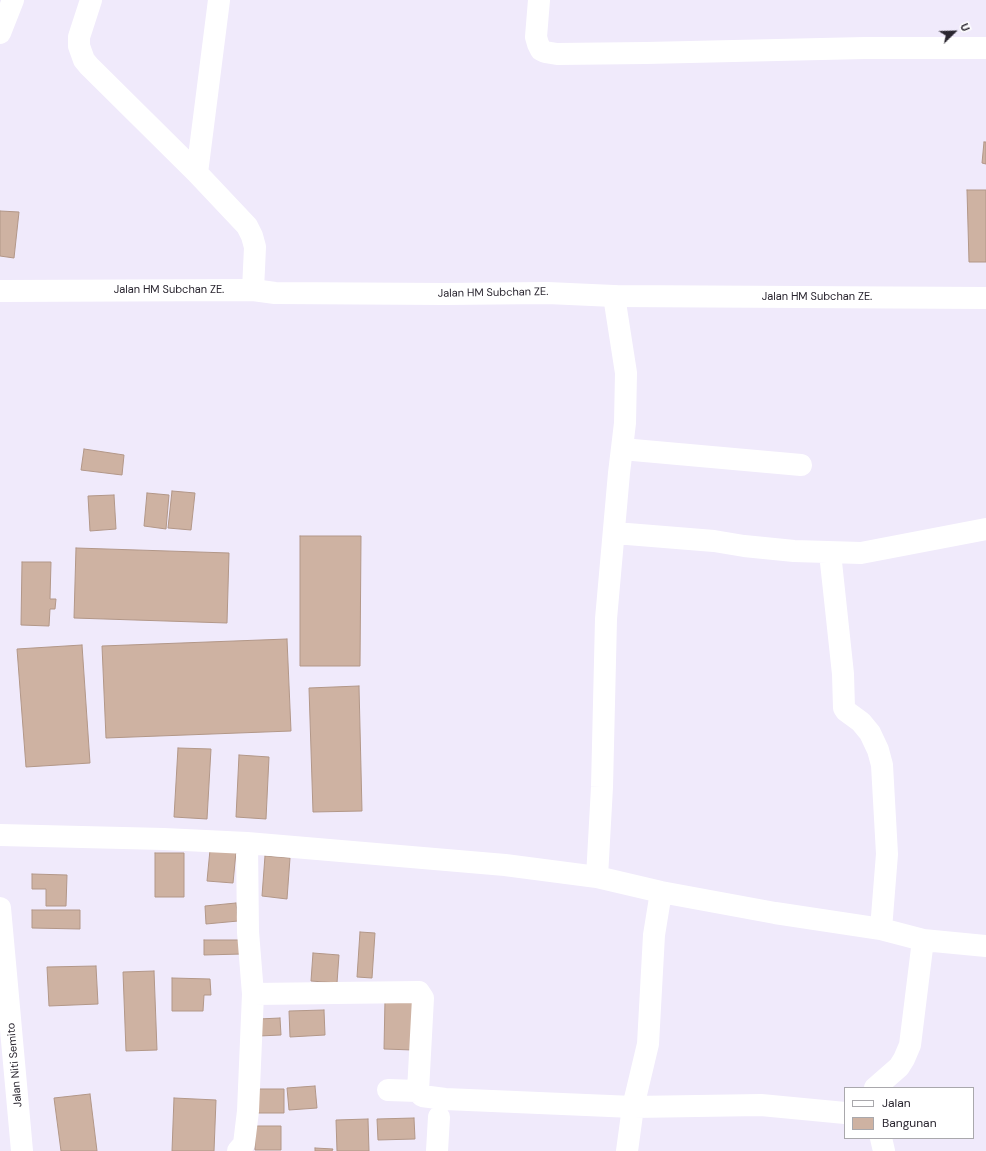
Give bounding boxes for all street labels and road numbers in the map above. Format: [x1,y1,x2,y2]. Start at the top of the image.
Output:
street label: Jalan HM Subchan ZE. [114,283,224,297]
street label: Jalan HM Subchan ZE. [438,285,548,301]
street label: Jalan HM Subchan ZE. [762,290,872,304]
street label: Jalan Niti Semito [5,1022,25,1108]

